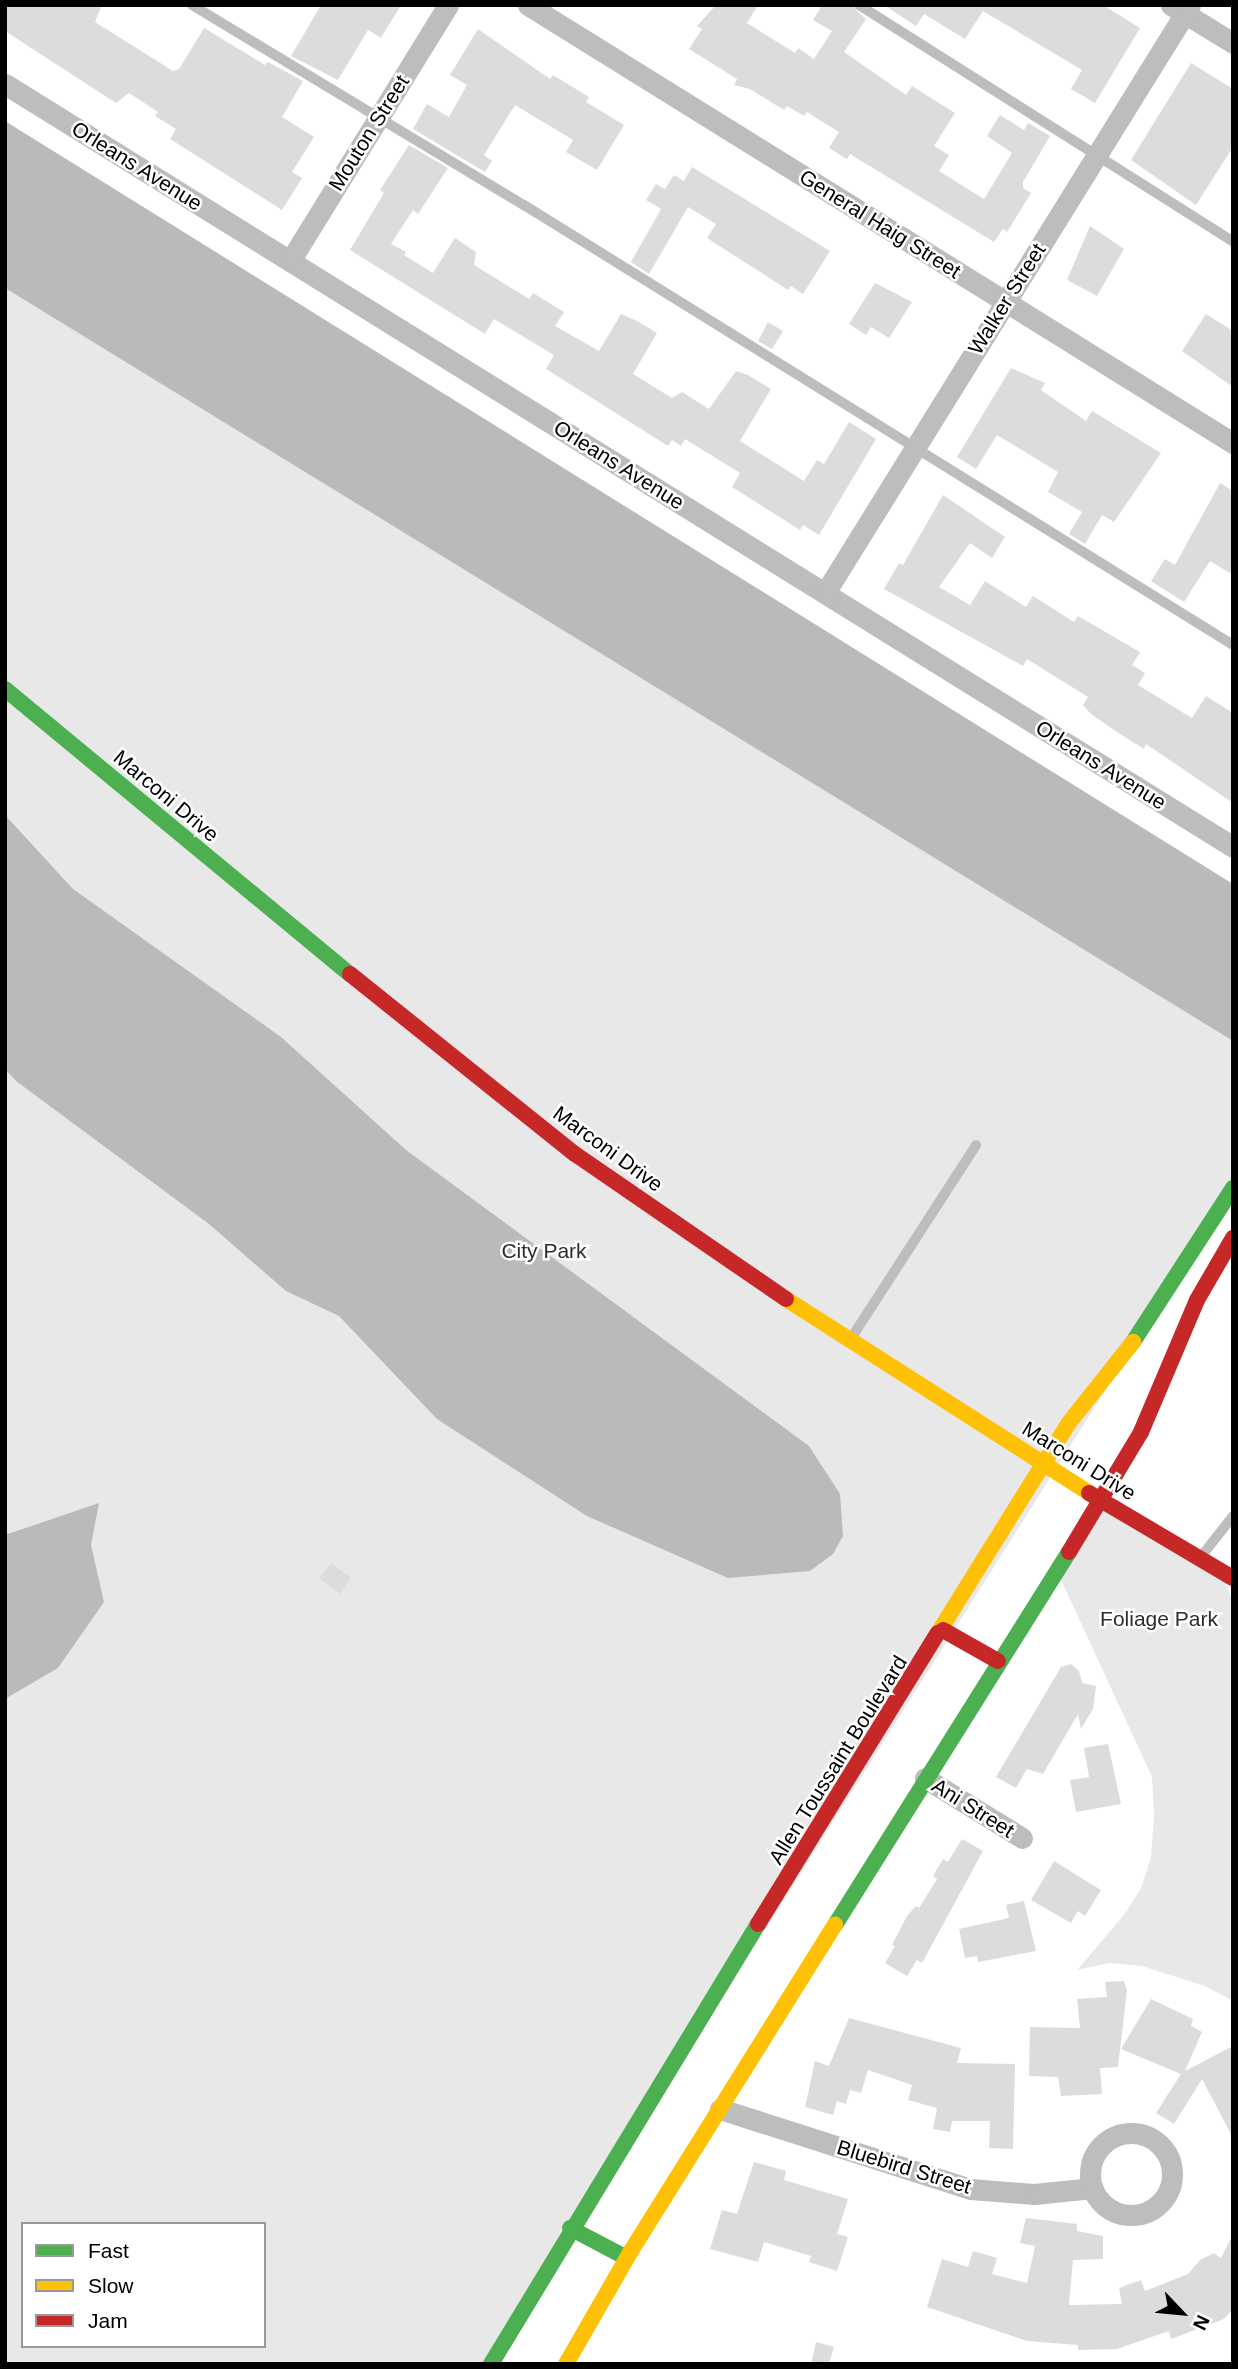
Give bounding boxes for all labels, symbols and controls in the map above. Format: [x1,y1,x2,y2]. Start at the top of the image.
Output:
street label: Mouton Street [323,70,415,196]
street label: Orleans Avenue [67,116,207,216]
street label: General Haig Street [795,164,965,284]
street label: Walker Street [963,239,1051,359]
street label: Orleans Avenue [549,415,689,515]
street label: Orleans Avenue [1031,715,1171,815]
street label: Marconi Drive [108,745,224,847]
street label: Marconi Drive [548,1101,668,1197]
park label: City Park [501,1238,587,1264]
street label: Marconi Drive [1017,1416,1141,1506]
park label: Foliage Park [1100,1606,1218,1632]
street label: Allen Toussaint Boulevard [763,1651,913,1869]
street label: Ani Street [927,1773,1019,1843]
street label: Bluebird Street [834,2135,974,2199]
legend [21,2222,266,2348]
text: Fast [88,2239,129,2262]
text: Slow [88,2274,134,2297]
north arrow [1147,2278,1217,2348]
text: Jam [88,2309,128,2332]
text: N [1189,2312,1214,2333]

